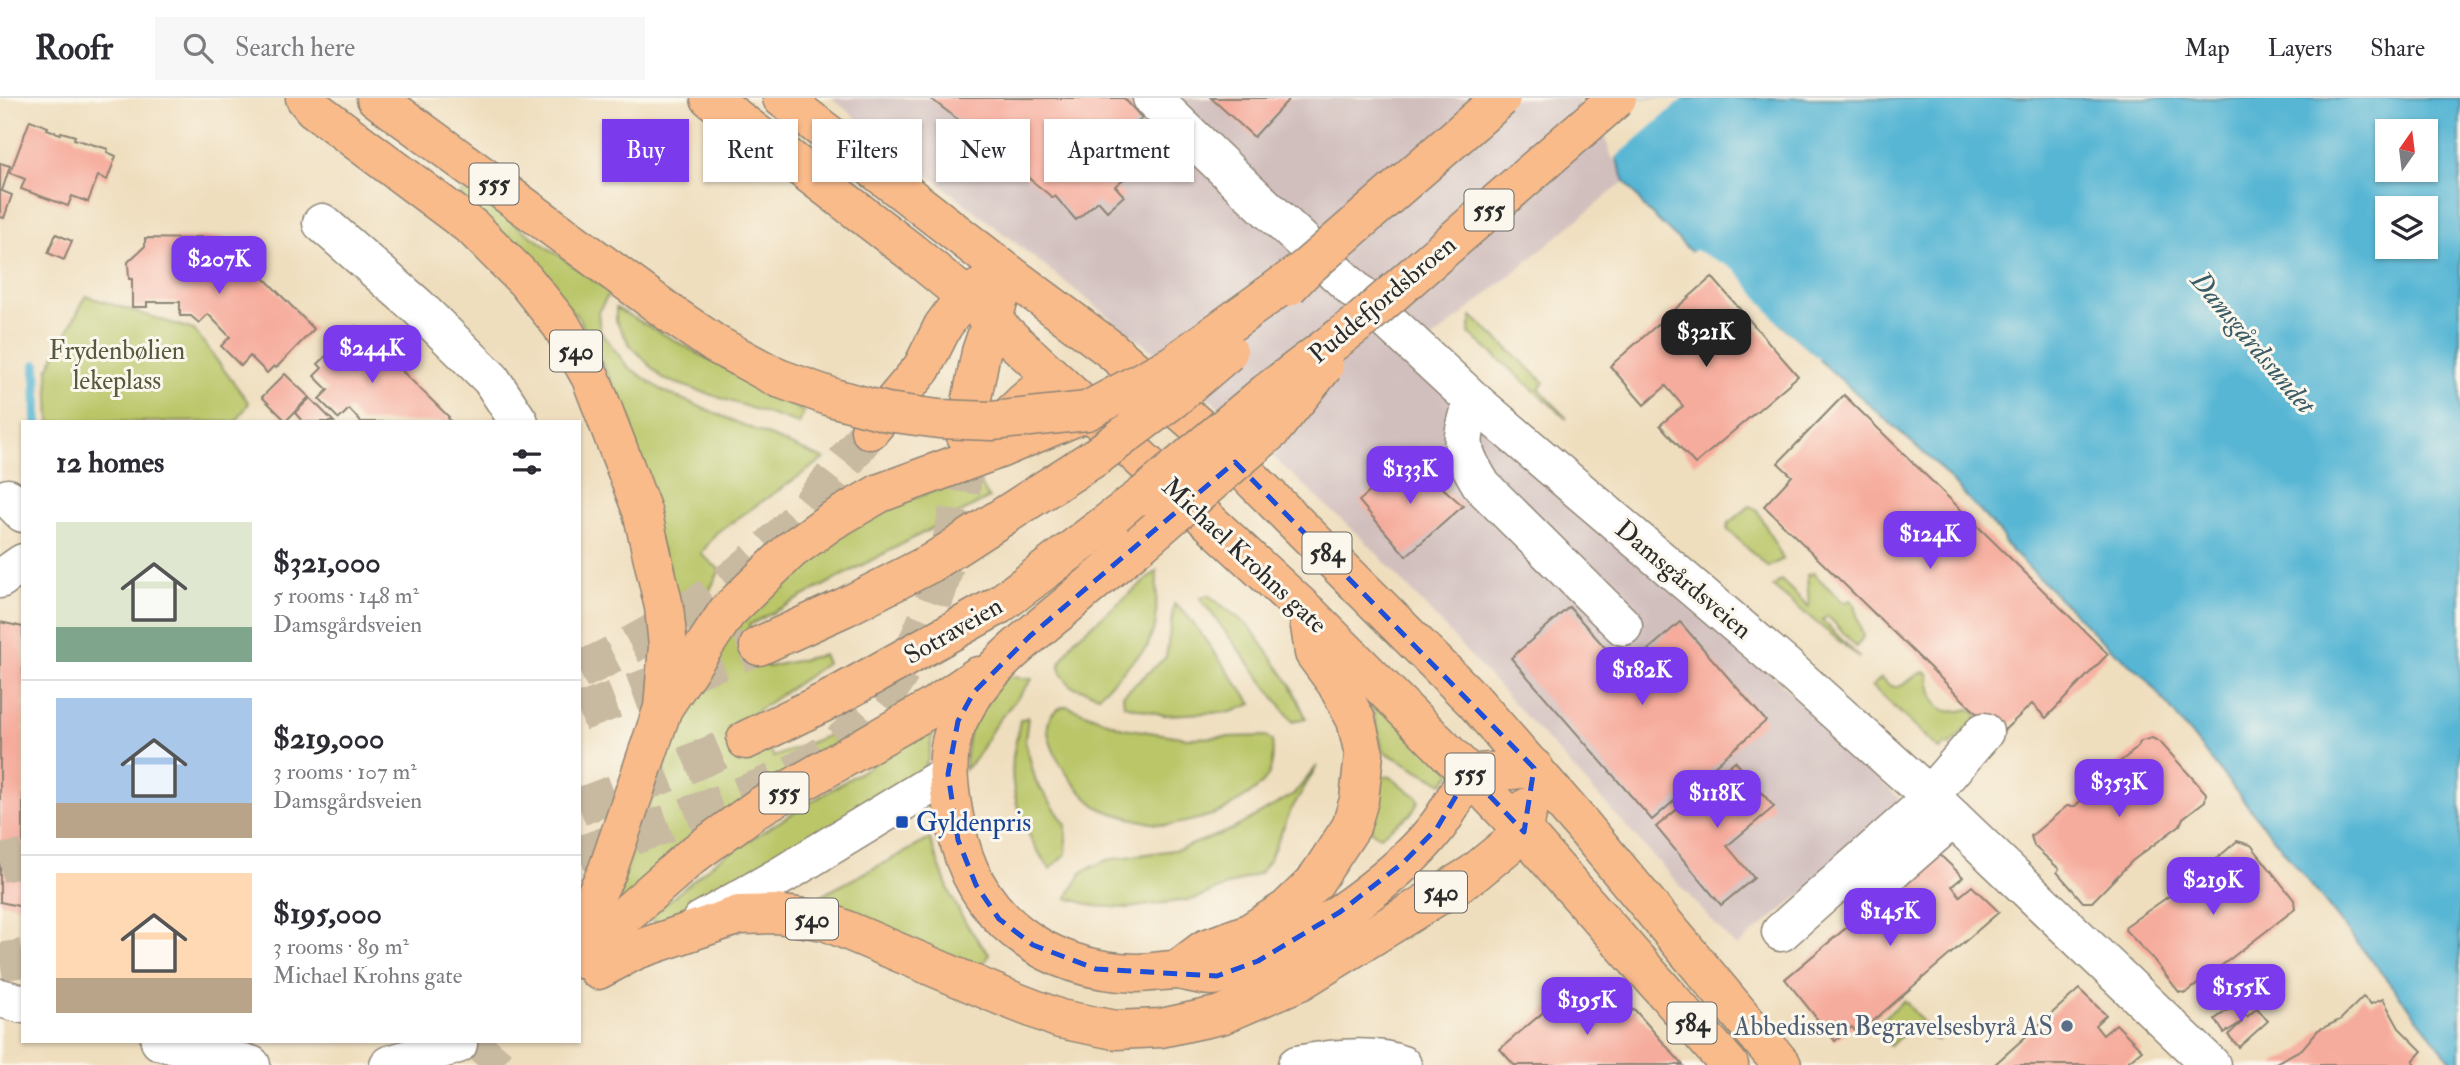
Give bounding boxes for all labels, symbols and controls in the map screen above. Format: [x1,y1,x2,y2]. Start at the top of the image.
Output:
search box [155,17,645,80]
text: Roofr [35,28,113,69]
icon: search [179,29,217,67]
text: Search here [235,32,355,64]
text: Map [2185,33,2230,64]
text: Layers [2268,33,2332,64]
text: Share [2370,33,2425,64]
chip: Buy [602,119,689,182]
chip: Rent [703,119,798,182]
chip: Filters [812,119,922,182]
chip: New [936,119,1030,182]
chip: Apartment [1044,119,1194,182]
north arrow [2375,119,2438,182]
map controls [2375,119,2438,259]
road number: 555 [470,164,518,204]
road number: 555 [1464,190,1514,230]
button: layers [2375,196,2438,259]
street label: Puddefjordsbroen [1302,229,1463,371]
pin: $207K [170,236,268,296]
text: $207K [187,244,251,273]
water label: Damsgårdssundet [2182,264,2324,423]
pin: $321K [1657,310,1755,369]
text: $321K [1677,317,1735,346]
pin: $244K [323,326,421,385]
road number: 540 [550,330,602,372]
text: $244K [339,333,405,362]
park label: Frydenbølien lekeplass [49,335,185,398]
icon: filters [508,443,546,481]
text: 12 homes [56,444,164,481]
pin: $133K [1361,446,1459,506]
text: $133K [1383,454,1437,483]
street label: Michael Krohns gate [1155,471,1334,641]
pin: $124K [1881,512,1979,571]
street label: Damsgårdsveien [1608,513,1758,646]
text: $124K [1899,519,1961,548]
road number: 584 [1302,532,1352,574]
text: $321,000 [273,544,381,581]
icon: home [112,550,196,634]
text: 5 rooms · 148 m² [273,581,419,610]
street label: Sotraveien [899,590,1008,672]
text: Damsgårdsveien [273,610,422,639]
pin: $182K [1593,648,1691,707]
text: $182K [1612,655,1672,684]
text: $219,000 [273,720,384,757]
icon: home [112,726,196,810]
road number: 555 [1446,754,1494,794]
text: 3 rooms · 107 m² [273,757,417,786]
pin: $353K [2070,760,2168,819]
text: $353K [2091,767,2147,796]
pin: $118K [1668,770,1766,830]
road number: 555 [760,772,808,814]
text: $118K [1689,778,1745,807]
text: Damsgårdsveien [273,786,422,815]
place label: Gyldenpris [916,807,1031,840]
marker: Gyldenpris [894,814,910,830]
pin: $219K [2164,858,2262,917]
text: $219K [2183,865,2243,894]
road number: 540 [1415,872,1467,912]
pin: $145K [1841,888,1939,948]
text: $195,000 [273,895,382,932]
text: $145K [1860,896,1920,925]
road number: 540 [786,898,838,940]
icon: home [112,901,196,985]
text: 3 rooms · 89 m² [273,932,409,961]
text: Michael Krohns gate [273,961,462,990]
pin: $155K [2192,964,2290,1024]
text: $155K [2212,972,2270,1001]
pin: $195K [1538,978,1636,1037]
text: $195K [1557,985,1617,1014]
road number: 584 [1668,1002,1716,1043]
place label: Abbedissen Begravelsesbyrå AS [1733,1011,2053,1043]
marker: Abbedissen Begravelsesbyrå AS [2059,1018,2075,1034]

